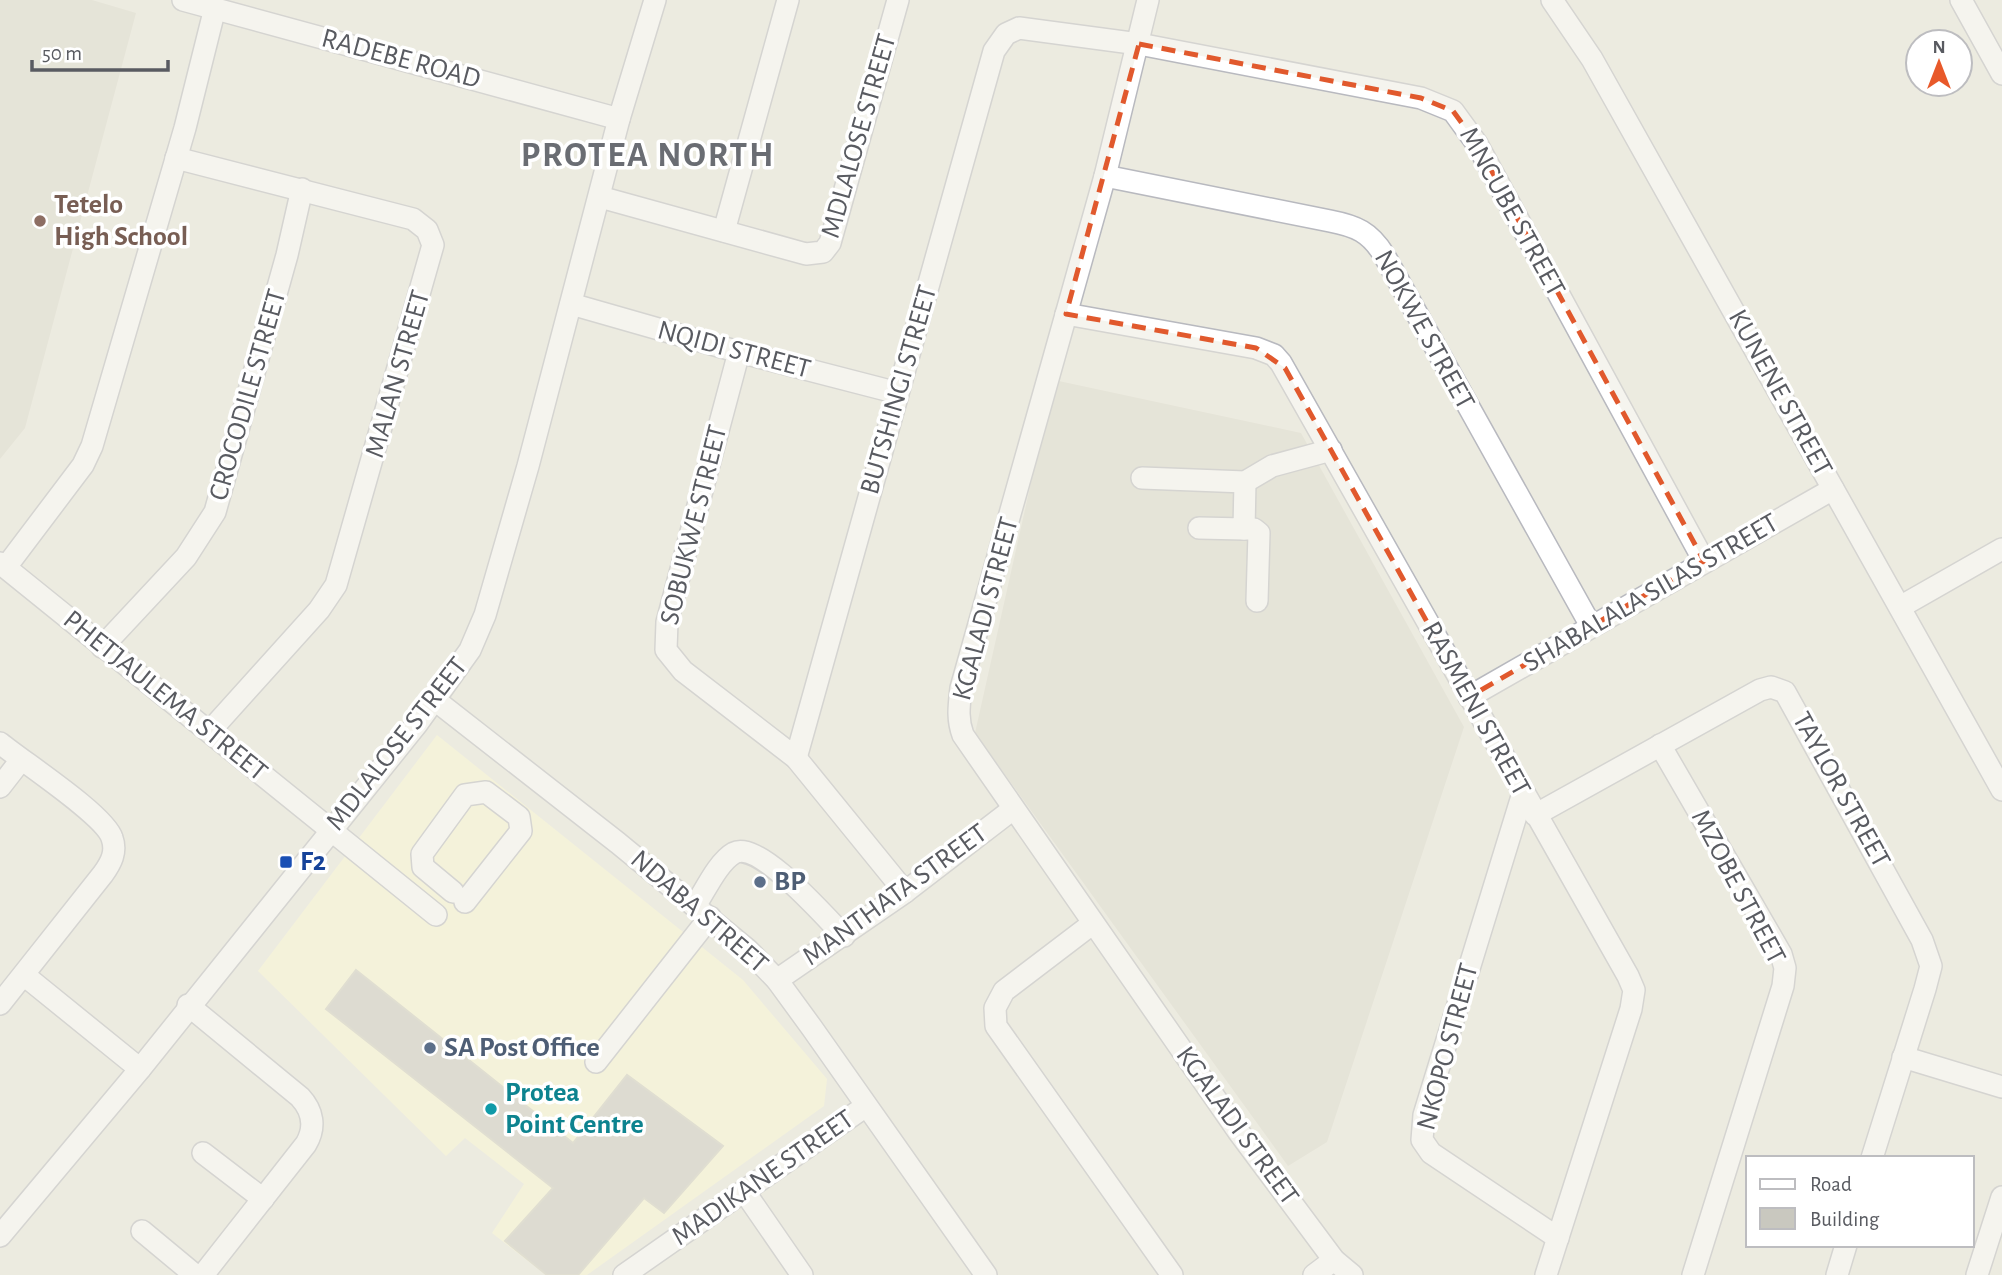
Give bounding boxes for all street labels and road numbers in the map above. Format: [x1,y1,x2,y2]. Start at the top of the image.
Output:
street label: RADEBE ROAD [318,24,484,94]
street label: MDLALOSE STREET [817,31,902,241]
street label: MNCUBE STREET [1454,123,1570,302]
street label: NOKWE STREET [1369,246,1479,415]
street label: BUTSHINGI STREET [856,282,942,498]
street label: CROCODILE STREET [204,286,292,504]
street label: MALAN STREET [361,287,435,461]
street label: KUNENE STREET [1723,305,1837,481]
street label: NQIDI STREET [655,316,814,384]
street label: SOBUKWE STREET [656,422,732,628]
street label: SHABALALA SILAS STREET [1519,508,1783,677]
street label: KGALADI STREET [948,514,1024,704]
street label: PHETJAULEMA STREET [58,605,273,787]
street label: RASMENI STREET [1417,617,1536,801]
street label: MDLALOSE STREET [321,652,473,836]
street label: TAYLOR STREET [1787,707,1895,873]
street label: MZOBE STREET [1686,805,1791,969]
street label: MANTHATA STREET [798,819,993,971]
street label: NDABA STREET [625,845,773,979]
street label: NKOPO STREET [1412,960,1484,1133]
street label: KGALADI STREET [1170,1042,1304,1211]
street label: MADIKANE STREET [667,1105,859,1251]

